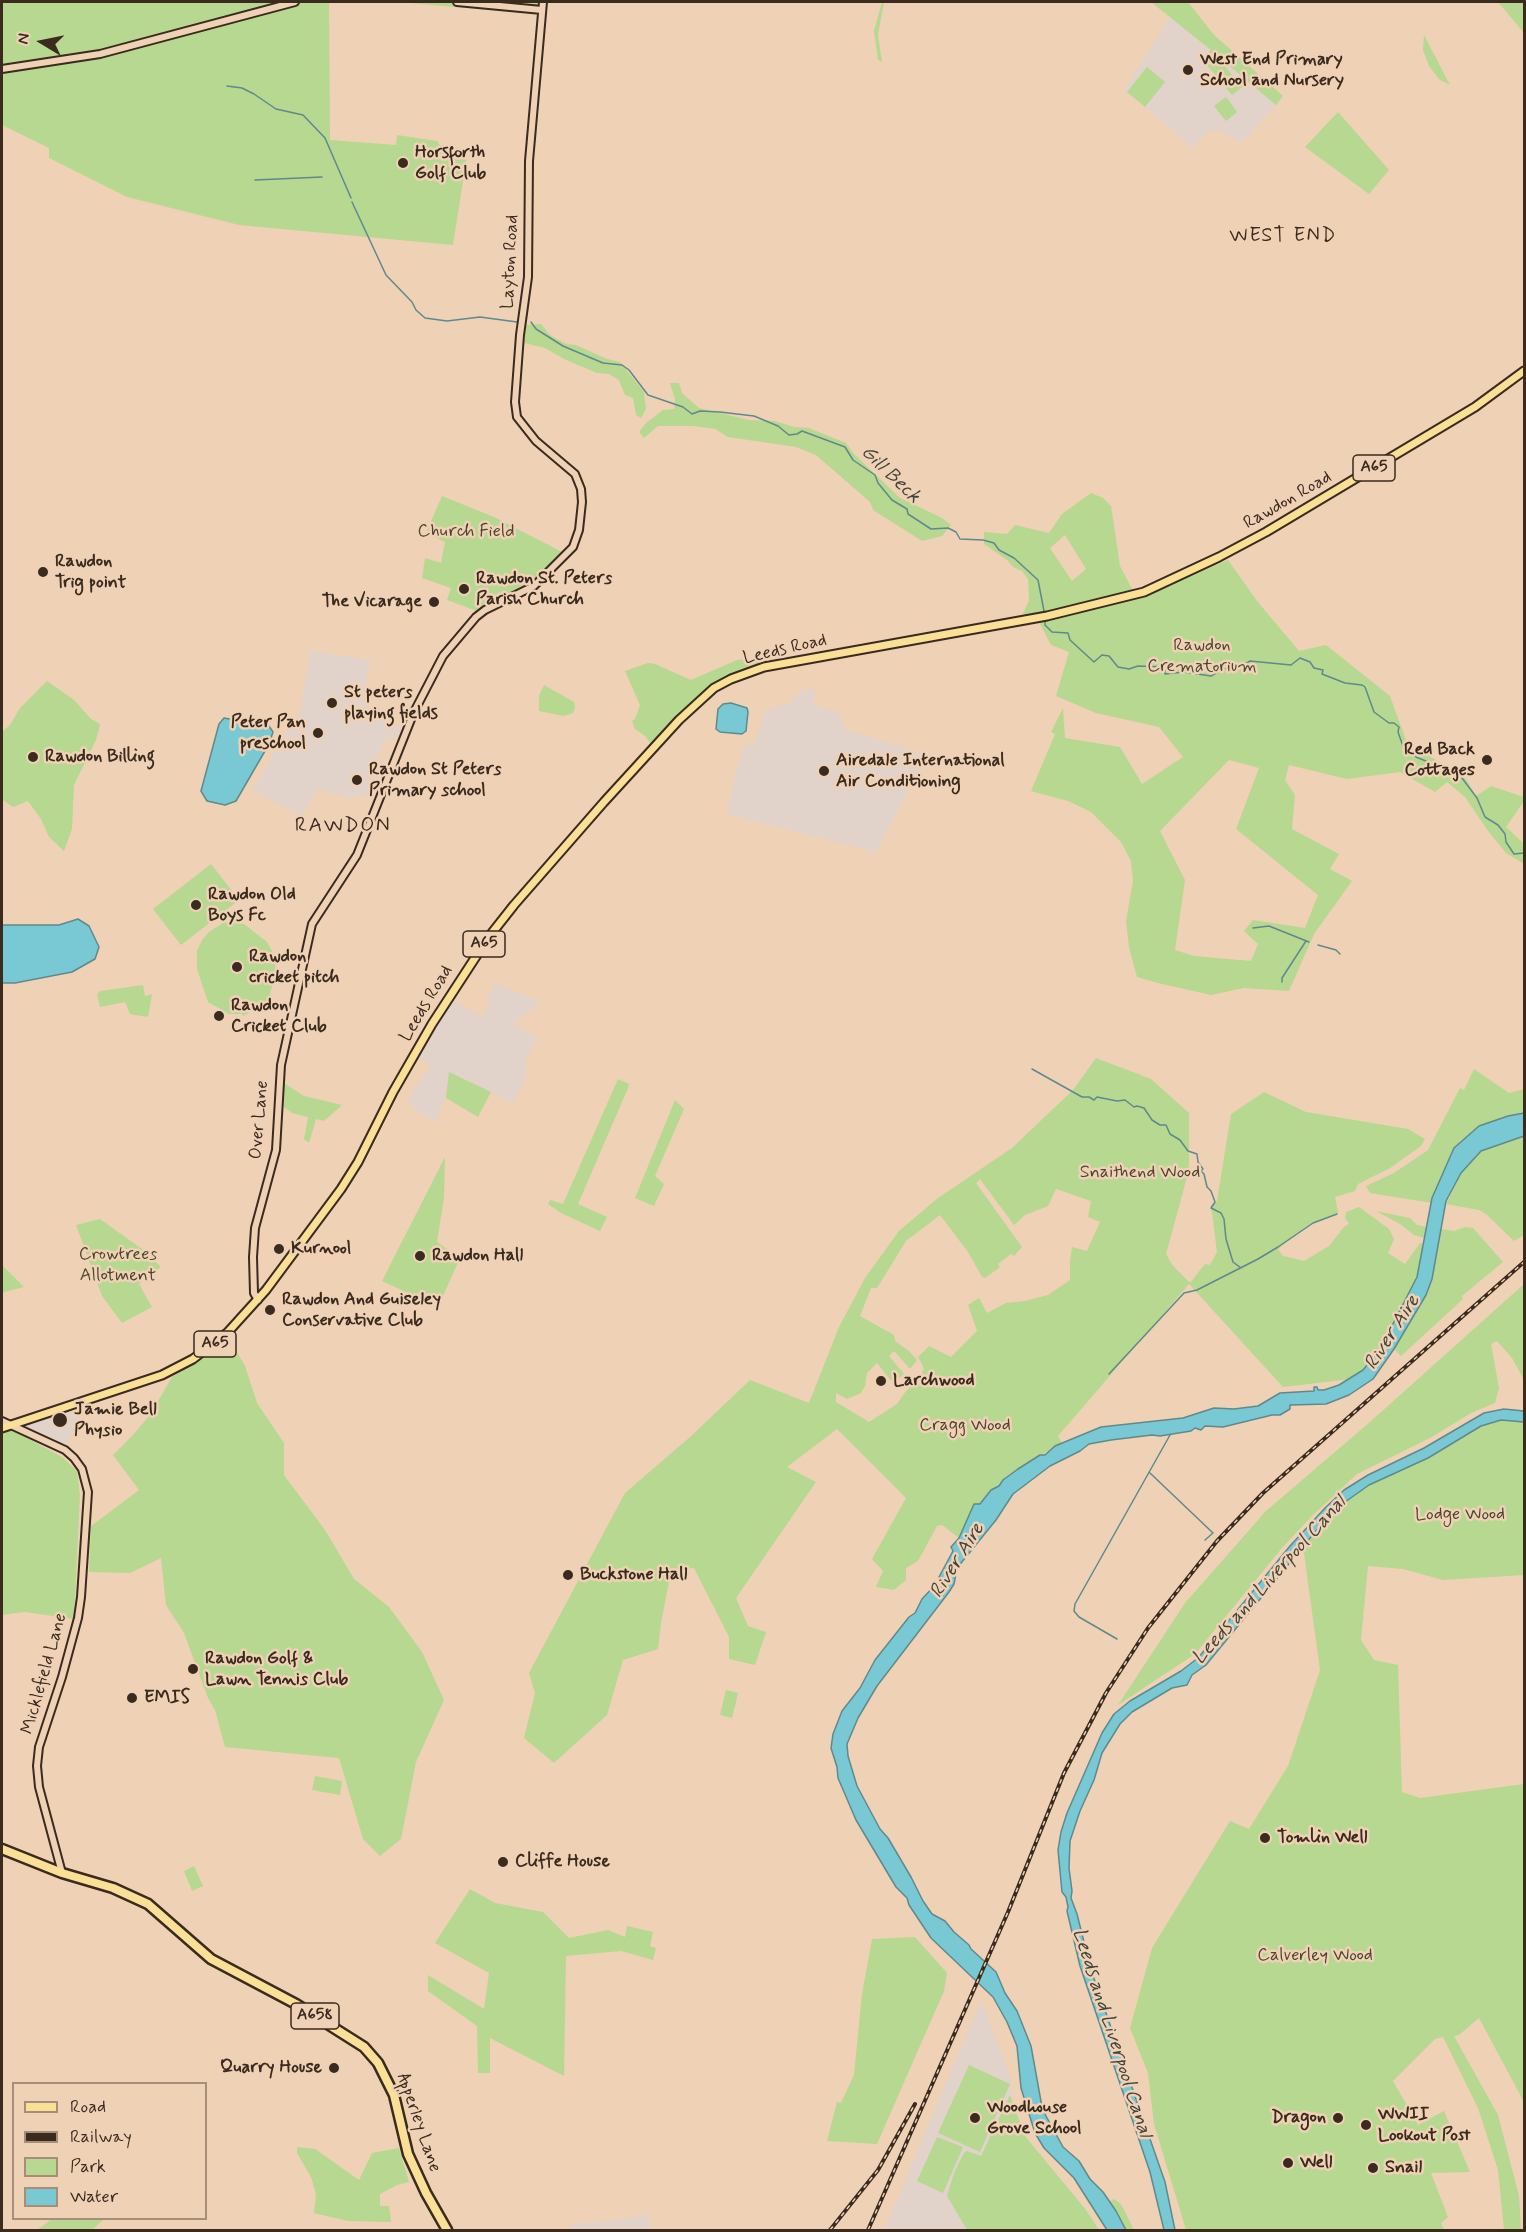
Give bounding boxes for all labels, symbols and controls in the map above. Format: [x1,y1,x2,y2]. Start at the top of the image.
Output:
north arrow [12,12,72,72]
text: N [13,32,35,46]
place label: West End Primary School and Nursery [1200,49,1344,92]
marker: West End Primary School and Nursery [1181,63,1195,77]
place label: Horsforth Golf Club [415,142,486,184]
marker: Horsforth Golf Club [396,156,410,170]
street label: Layton Road [498,214,524,310]
district label: WEST END [1229,225,1337,249]
water label: Gill Beck [855,441,925,509]
road number: A65 [1353,455,1395,481]
street label: Rawdon Road [1240,467,1336,535]
park label: Church Field [417,521,515,543]
place label: Rawdon Trig point [55,551,126,594]
marker: Rawdon Trig point [36,565,50,579]
place label: Rawdon St. Peters Parish Church [476,568,612,610]
marker: Rawdon St. Peters Parish Church [457,582,471,596]
place label: The Vicarage [322,591,422,613]
marker: The Vicarage [427,595,441,609]
street label: Leeds Road [741,630,829,670]
park label: Rawdon Crematorium [1147,635,1257,678]
place label: St peters playing fields [344,682,438,724]
marker: St peters playing fields [325,696,339,710]
place label: Peter Pan preschool [231,712,306,754]
marker: Peter Pan preschool [311,726,325,740]
place label: Red Back Cottages [1404,739,1475,782]
place label: Rawdon Billing [45,746,155,768]
marker: Rawdon Billing [26,750,40,764]
place label: Airedale International Air Conditioning [836,750,1005,792]
marker: Red Back Cottages [1480,753,1494,767]
place label: Rawdon St Peters Primary school [369,759,502,802]
marker: Airedale International Air Conditioning [817,764,831,778]
marker: Rawdon St Peters Primary school [350,773,364,787]
district label: RAWDON [295,814,391,840]
place label: Rawdon Old Boys Fc [208,884,296,926]
marker: Rawdon Old Boys Fc [189,898,203,912]
road number: A65 [463,931,505,957]
place label: Rawdon cricket pitch [249,946,339,988]
marker: Rawdon cricket pitch [230,960,244,974]
street label: Leeds Road [396,962,458,1046]
place label: Rawdon Cricket Club [231,995,327,1038]
marker: Rawdon Cricket Club [212,1009,226,1023]
street label: Over Lane [246,1080,274,1160]
park label: Snaithend Wood [1080,1162,1200,1184]
place label: Kurnool [291,1238,351,1260]
marker: Kurnool [272,1242,286,1256]
park label: Crowtrees Allotment [79,1244,157,1286]
place label: Rawdon Hall [432,1245,523,1267]
marker: Rawdon Hall [413,1249,427,1263]
place label: Rawdon And Guiseley Conservative Club [282,1289,441,1332]
water label: River Aire [1360,1291,1426,1375]
marker: Rawdon And Guiseley Conservative Club [263,1303,277,1317]
road number: A65 [194,1331,236,1357]
place label: Larchwood [893,1370,975,1392]
marker: Larchwood [874,1374,888,1388]
place label: Jamie Bell Physio [74,1399,157,1442]
marker: Jamie Bell Physio [51,1411,69,1429]
park label: Cragg Wood [919,1415,1011,1437]
water label: Leeds and Liverpool Canal [1188,1492,1352,1670]
park label: Lodge Wood [1415,1504,1505,1526]
water label: River Aire [925,1519,991,1603]
place label: Buckstone Hall [580,1564,687,1586]
marker: Buckstone Hall [561,1568,575,1582]
street label: Micklefield Lane [17,1611,73,1737]
place label: Rawdon Golf & Lawn Tennis Club [205,1648,348,1690]
marker: Rawdon Golf & Lawn Tennis Club [186,1662,200,1676]
place label: EMIS [144,1687,190,1709]
marker: EMIS [125,1691,139,1705]
place label: Tomlin Well [1277,1827,1367,1849]
marker: Tomlin Well [1258,1831,1272,1845]
place label: Cliffe House [515,1851,610,1873]
marker: Cliffe House [496,1855,510,1869]
water label: Leeds and Liverpool Canal [1066,1925,1156,2141]
park label: Calverley Wood [1257,1945,1373,1967]
road number: A658 [291,2003,339,2029]
place label: Quarry House [220,2057,322,2079]
marker: Quarry House [327,2061,341,2075]
street label: Apperley Lane [391,2071,445,2175]
legend [12,2082,207,2220]
text: Road [70,2095,106,2119]
place label: Woodhouse Grove School [987,2097,1082,2140]
place label: WWII Lookout Post [1378,2104,1470,2146]
place label: Dragon [1271,2107,1326,2129]
marker: Woodhouse Grove School [968,2111,982,2125]
marker: Dragon [1331,2111,1345,2125]
marker: WWII Lookout Post [1359,2118,1373,2132]
text: Railway [70,2125,132,2149]
place label: Well [1300,2152,1332,2174]
text: Park [70,2155,106,2179]
marker: Well [1281,2156,1295,2170]
place label: Snail [1385,2157,1422,2179]
marker: Snail [1366,2161,1380,2175]
text: Water [70,2185,118,2209]

